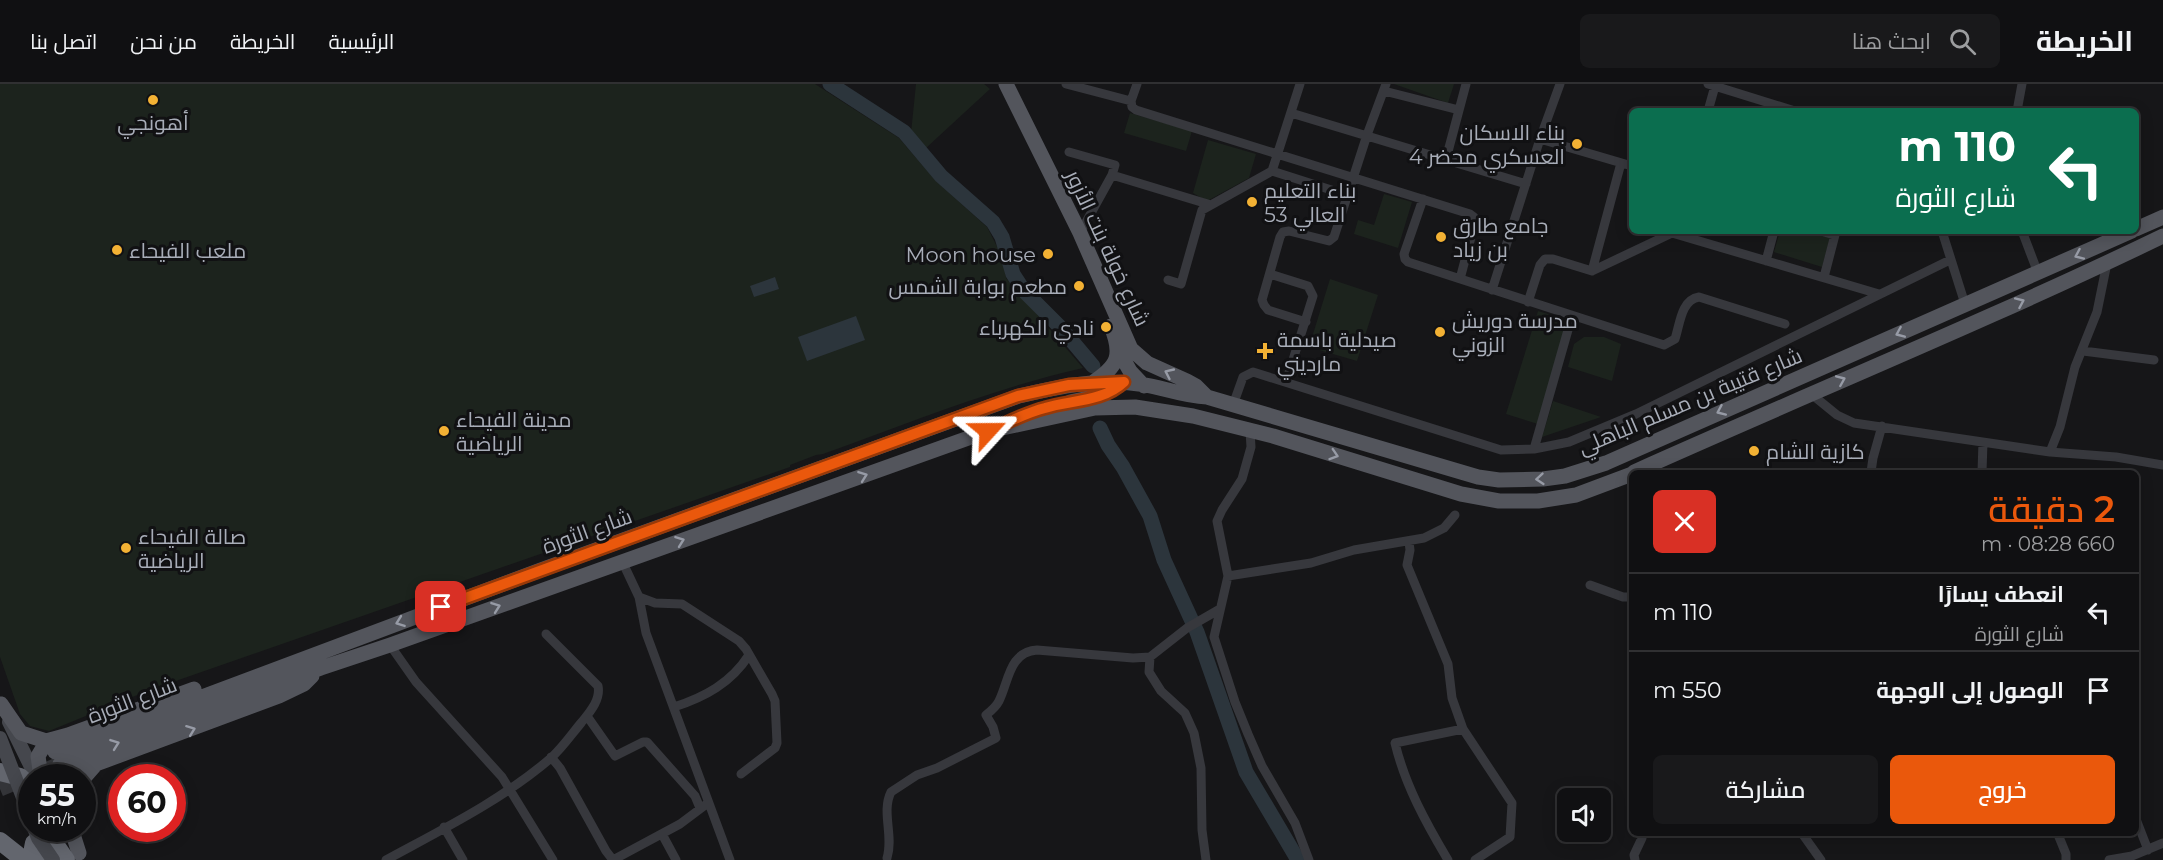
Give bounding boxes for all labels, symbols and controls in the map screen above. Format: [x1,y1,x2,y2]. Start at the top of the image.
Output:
search box [1580,14,2000,68]
text: الخريطة [2036,24,2133,58]
icon: search [1946,25,1979,58]
text: ابحث هنا [1852,28,1931,55]
text: اتصل بنا [30,29,97,54]
text: من نحن [130,29,197,54]
text: الخريطة [230,29,296,54]
text: الرئيسية [329,29,394,54]
marker: أهونجي [146,93,160,107]
place label: أهونجي [117,110,189,139]
place label: بناء الاسكان العسكري محضر 4 [1409,120,1565,173]
text: 110 m [1899,120,2016,172]
icon: left [2037,132,2115,210]
marker: بناء الاسكان العسكري محضر 4 [1570,137,1584,151]
street label: شارع خولة بنت الأزور [1059,165,1155,331]
place label: بناء التعليم العالي 53 [1264,178,1356,231]
text: شارع الثورة [1896,181,2016,214]
marker: بناء التعليم العالي 53 [1245,195,1259,209]
place label: جامع طارق بن زياد [1453,213,1549,263]
marker: جامع طارق بن زياد [1434,230,1448,244]
place label: ملعب الفيحاء [129,238,246,263]
place label: Moon house [906,242,1036,267]
marker: ملعب الفيحاء [110,243,124,257]
marker: Moon house [1041,247,1055,261]
one-way arrow [2074,248,2085,260]
place label: مطعم بوابة الشمس [889,274,1067,301]
marker: مطعم بوابة الشمس [1072,279,1086,293]
one-way arrow [2013,297,2024,309]
place label: مدرسة دوريش الزوني [1452,308,1578,361]
place label: نادي الكهرباء [979,315,1094,344]
marker: نادي الكهرباء [1099,320,1113,334]
marker: مدرسة دوريش الزوني [1433,325,1447,339]
one-way arrow [1895,326,1906,338]
place label: صيدلية باسمة مارديني [1277,327,1397,380]
street label: شارع قتيبة بن مسلم الباهلي [1574,342,1807,463]
marker: صيدلية باسمة مارديني [1258,344,1272,358]
one-way arrow [1164,369,1175,381]
one-way arrow [1835,376,1846,388]
position arrow [956,399,1020,463]
one-way arrow [1717,404,1728,416]
place label: مدينة الفيحاء الرياضية [456,407,571,456]
marker: مدينة الفيحاء الرياضية [437,424,451,438]
place label: كازية الشام [1766,439,1865,466]
marker: كازية الشام [1747,444,1761,458]
one-way arrow [1328,448,1339,460]
one-way arrow [857,470,868,483]
one-way arrow [1535,472,1544,485]
text: 2 دقيقة [1988,487,2115,531]
button: close [1653,490,1716,553]
street label: شارع الثورة [539,503,636,561]
place label: صالة الفيحاء الرياضية [138,524,246,573]
text: 660 m · 08:28 [1981,532,2115,556]
one-way arrow [674,535,684,548]
marker: صالة الفيحاء الرياضية [119,541,133,555]
pin [415,581,466,632]
text: انعطف يسارًا [1938,581,2064,608]
icon: arrive [424,590,457,623]
icon: left [2082,596,2115,629]
text: 110 m [1653,599,1713,626]
one-way arrow [490,601,501,614]
one-way arrow [396,615,407,627]
text: شارع الثورة [1975,622,2064,646]
street label: شارع الثورة [84,672,181,730]
icon: arrive [2082,674,2115,707]
text: 550 m [1653,677,1721,704]
text: الوصول إلى الوجهة [1876,677,2064,704]
one-way arrow [185,724,195,737]
one-way arrow [109,739,120,751]
button: مشاركة [1653,755,1878,824]
button: خروج [1890,755,2115,824]
speed limit sign: 60 [108,764,186,842]
text: 55 [39,777,75,814]
map controls [1557,788,1611,842]
button: sound [1557,788,1611,842]
text: km/h [37,809,77,828]

